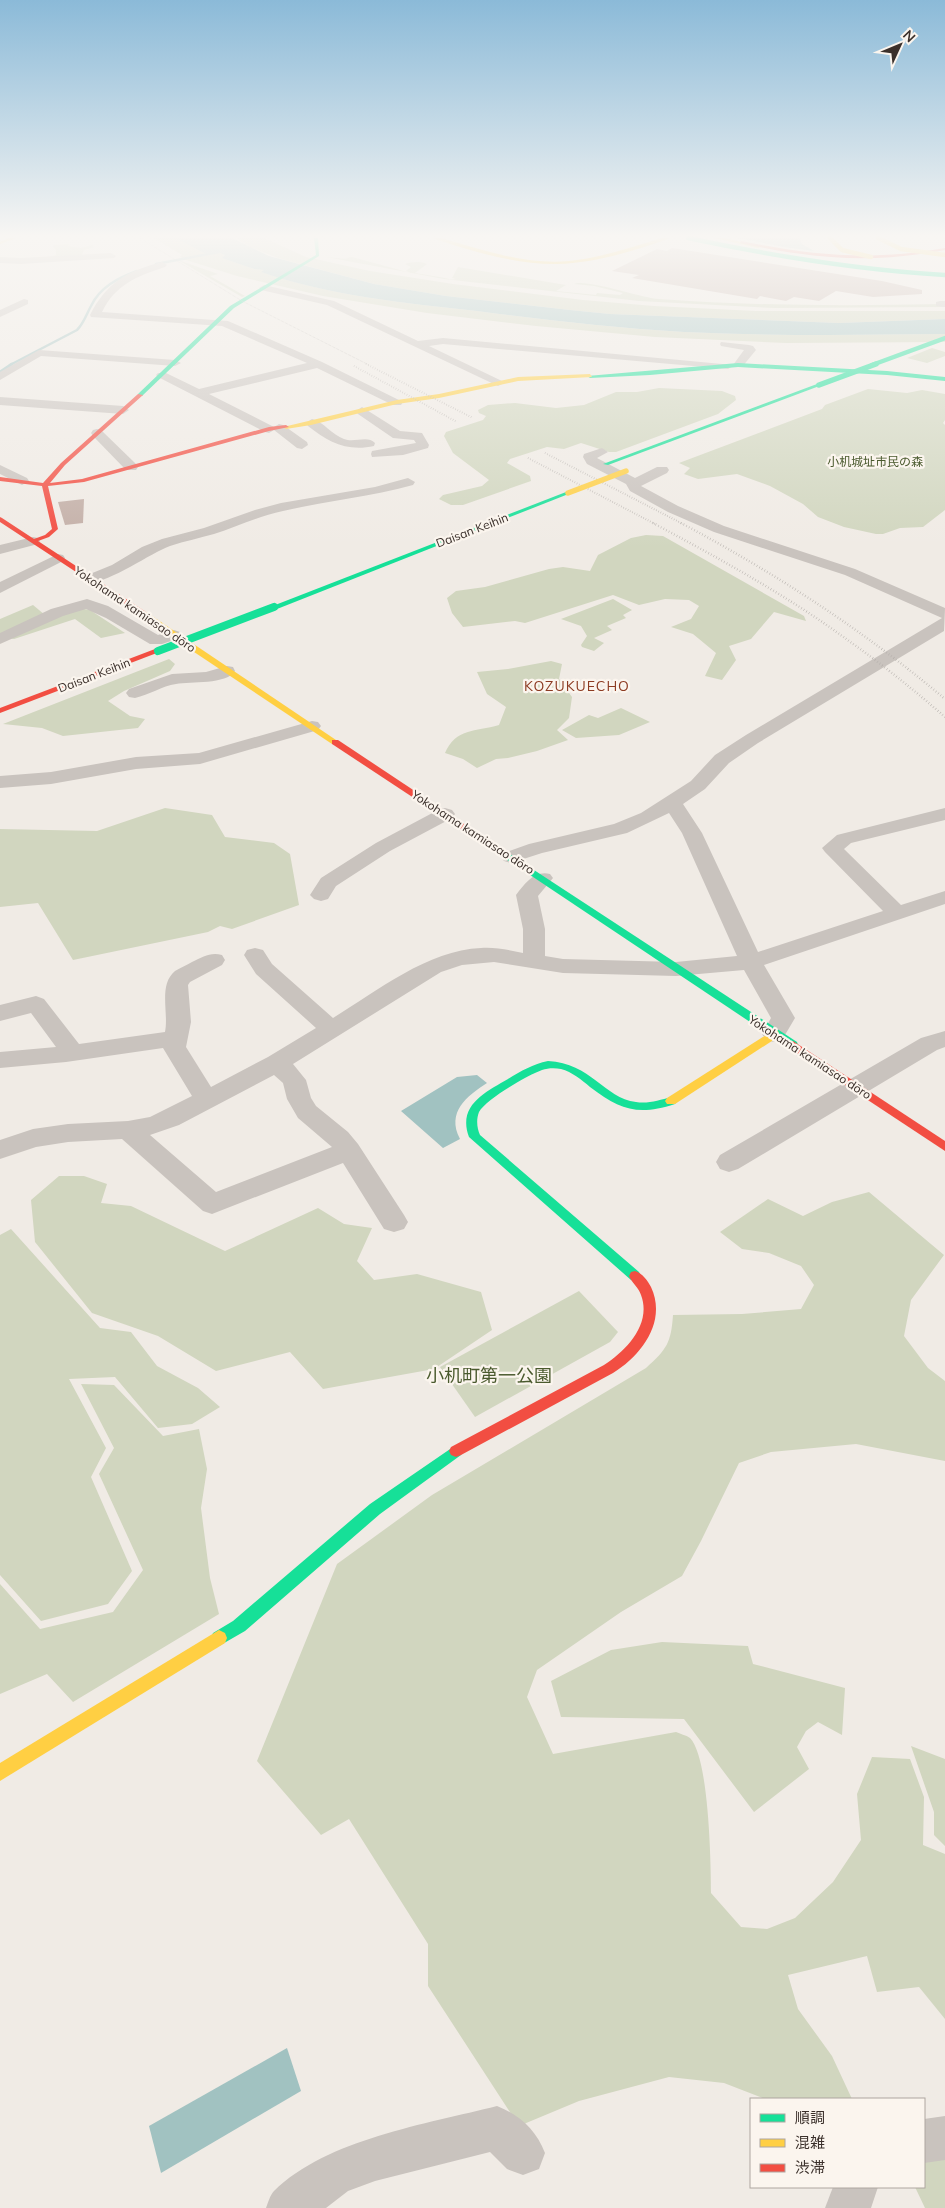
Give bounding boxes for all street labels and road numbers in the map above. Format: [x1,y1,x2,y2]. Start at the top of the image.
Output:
street label: Daisan Keihin [434,509,510,551]
street label: Yokohama kamiasao dōro [71,562,199,655]
street label: Daisan Keihin [56,654,132,696]
street label: Yokohama kamiasao dōro [408,786,537,877]
street label: Yokohama kamiasao dōro [745,1011,874,1102]

